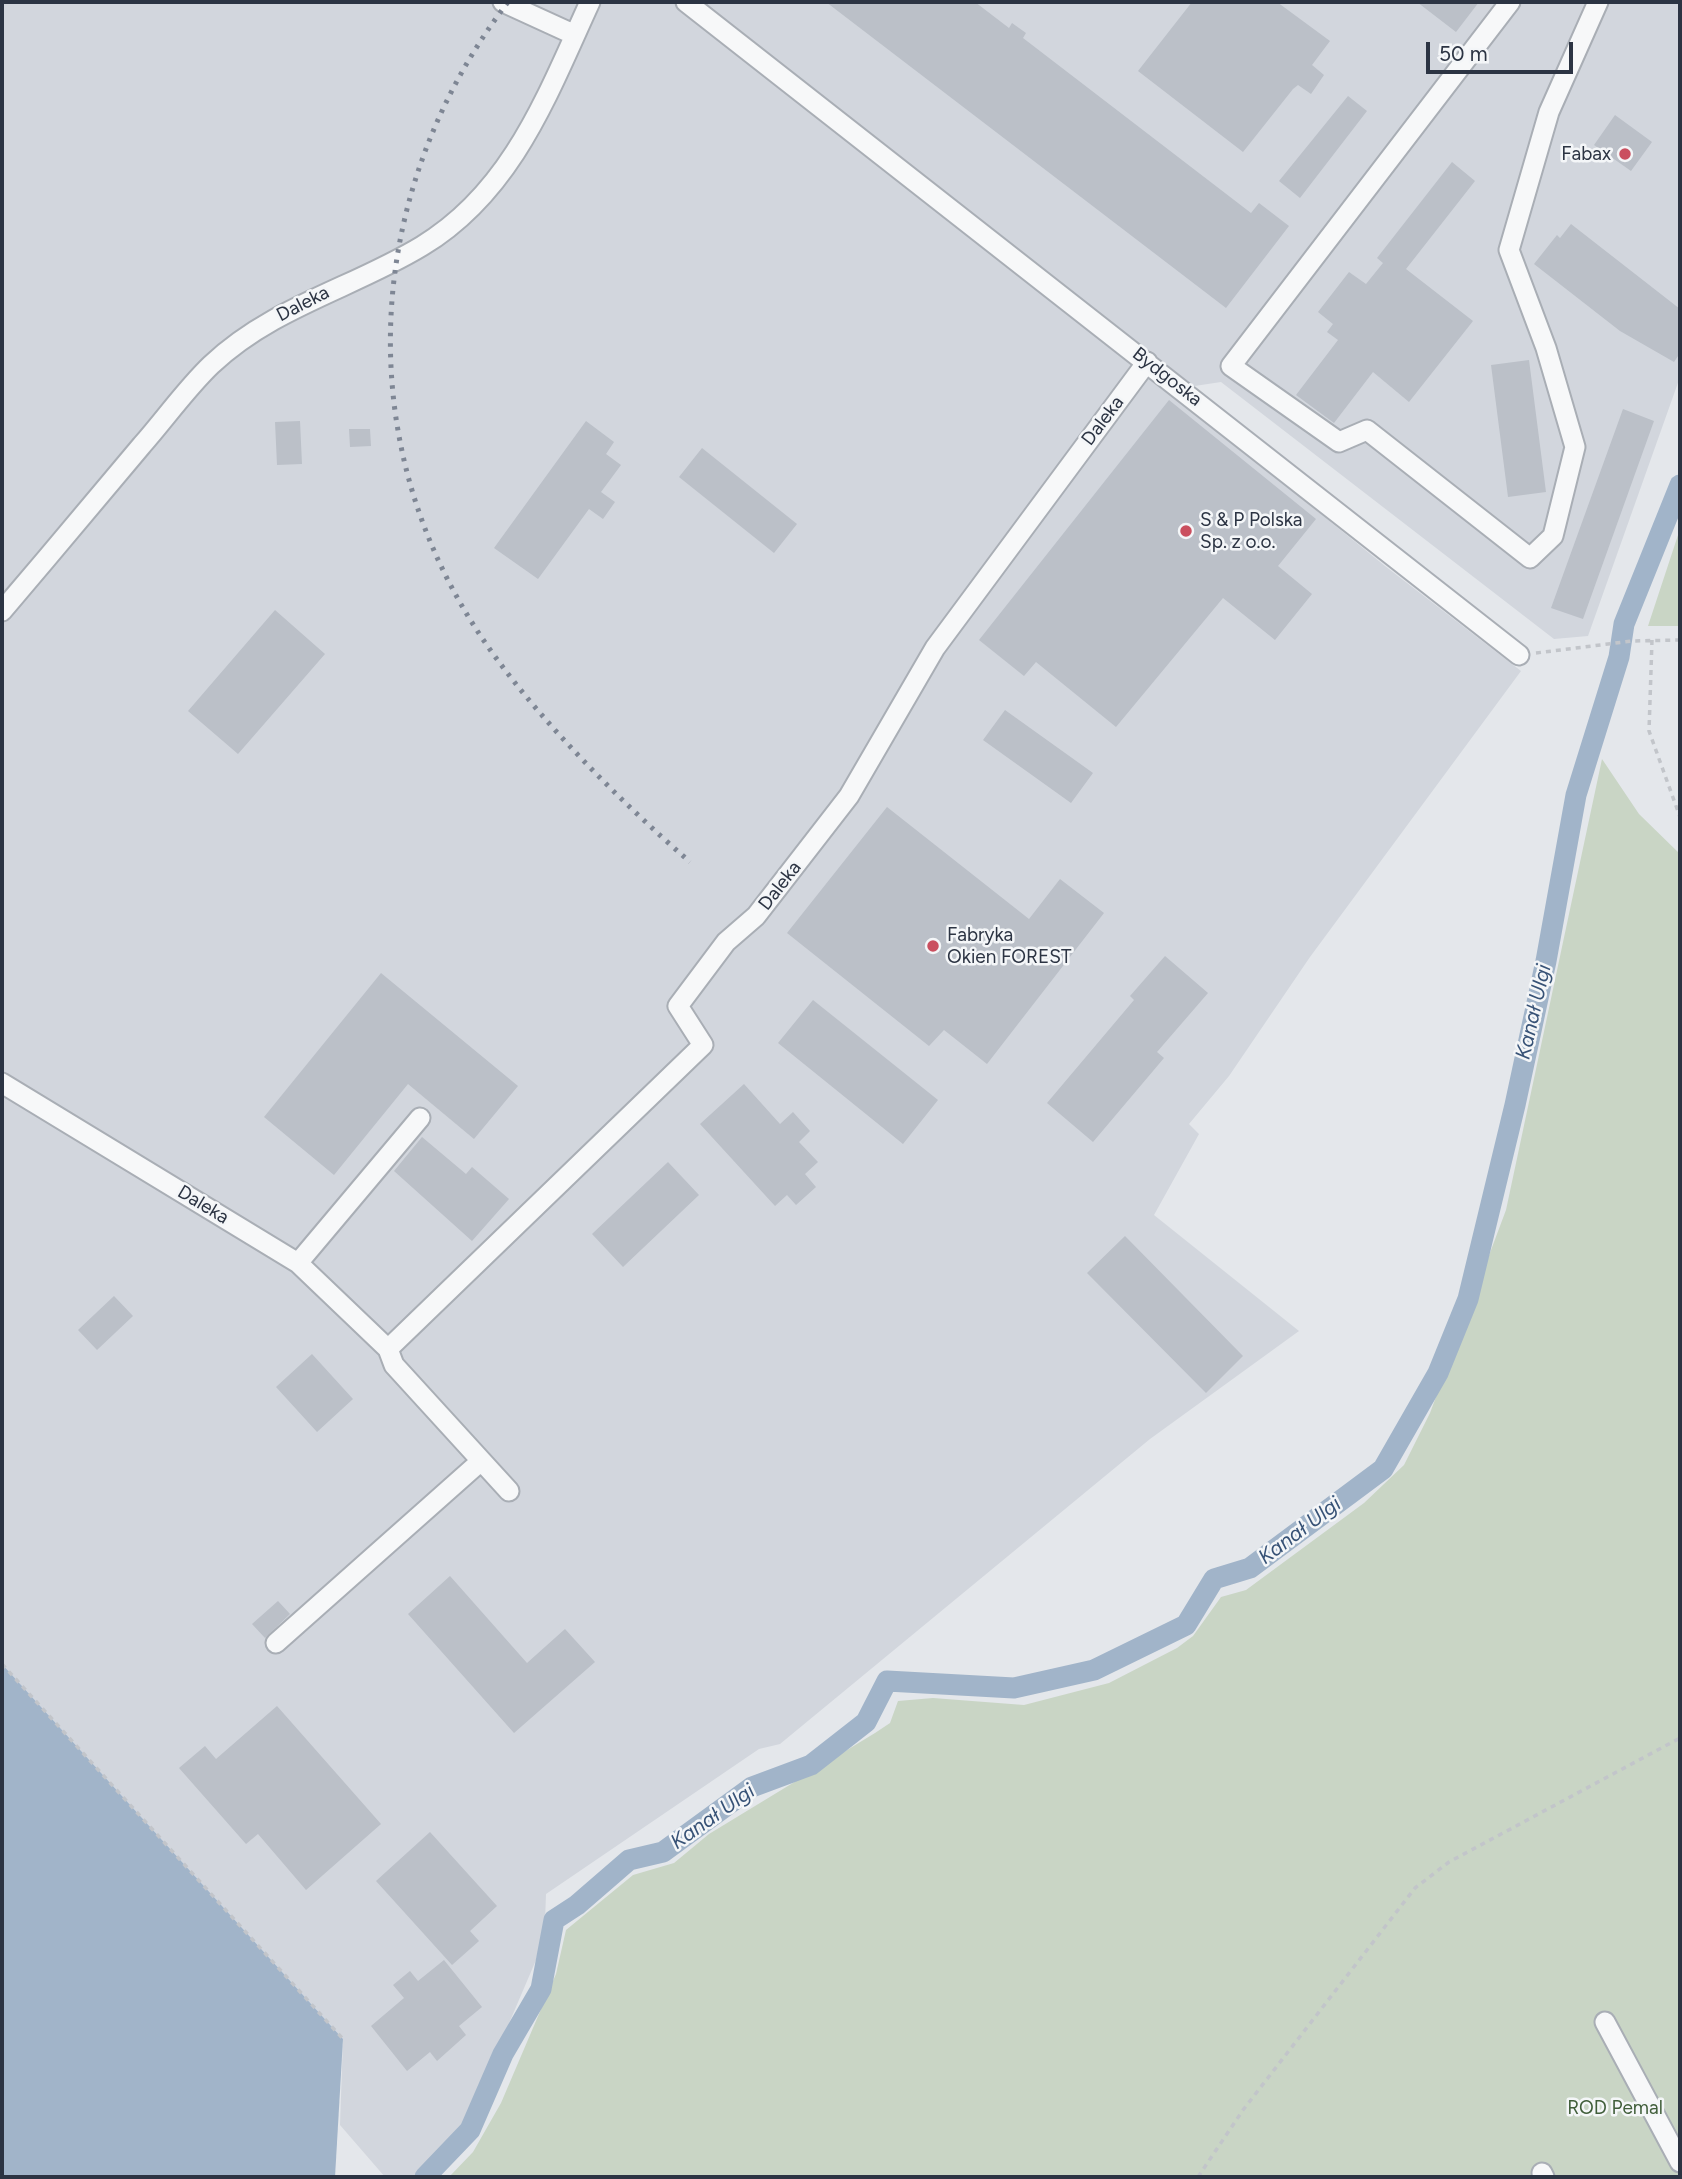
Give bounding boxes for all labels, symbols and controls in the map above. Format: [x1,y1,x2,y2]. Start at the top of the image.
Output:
scale bar [1430,28,1577,72]
text: 50 m [1439,41,1488,66]
place label: Fabax [1561,143,1611,165]
marker: Fabax [1617,146,1633,162]
street label: Daleka [273,281,333,327]
street label: Bydgoska [1128,343,1206,411]
street label: Daleka [1077,392,1129,450]
place label: S & P Polska Sp. z o.o. [1200,509,1303,553]
marker: S & P Polska Sp. z o.o. [1178,523,1194,539]
street label: Daleka [754,857,806,915]
place label: Fabryka Okien FOREST [947,924,1071,968]
marker: Fabryka Okien FOREST [925,938,941,954]
water label: Kanał Ulgi [1511,962,1557,1062]
street label: Daleka [173,1181,233,1229]
water label: Kanał Ulgi [1254,1492,1346,1570]
water label: Kanał Ulgi [666,1779,760,1855]
park label: ROD Pemal [1567,2097,1663,2119]

